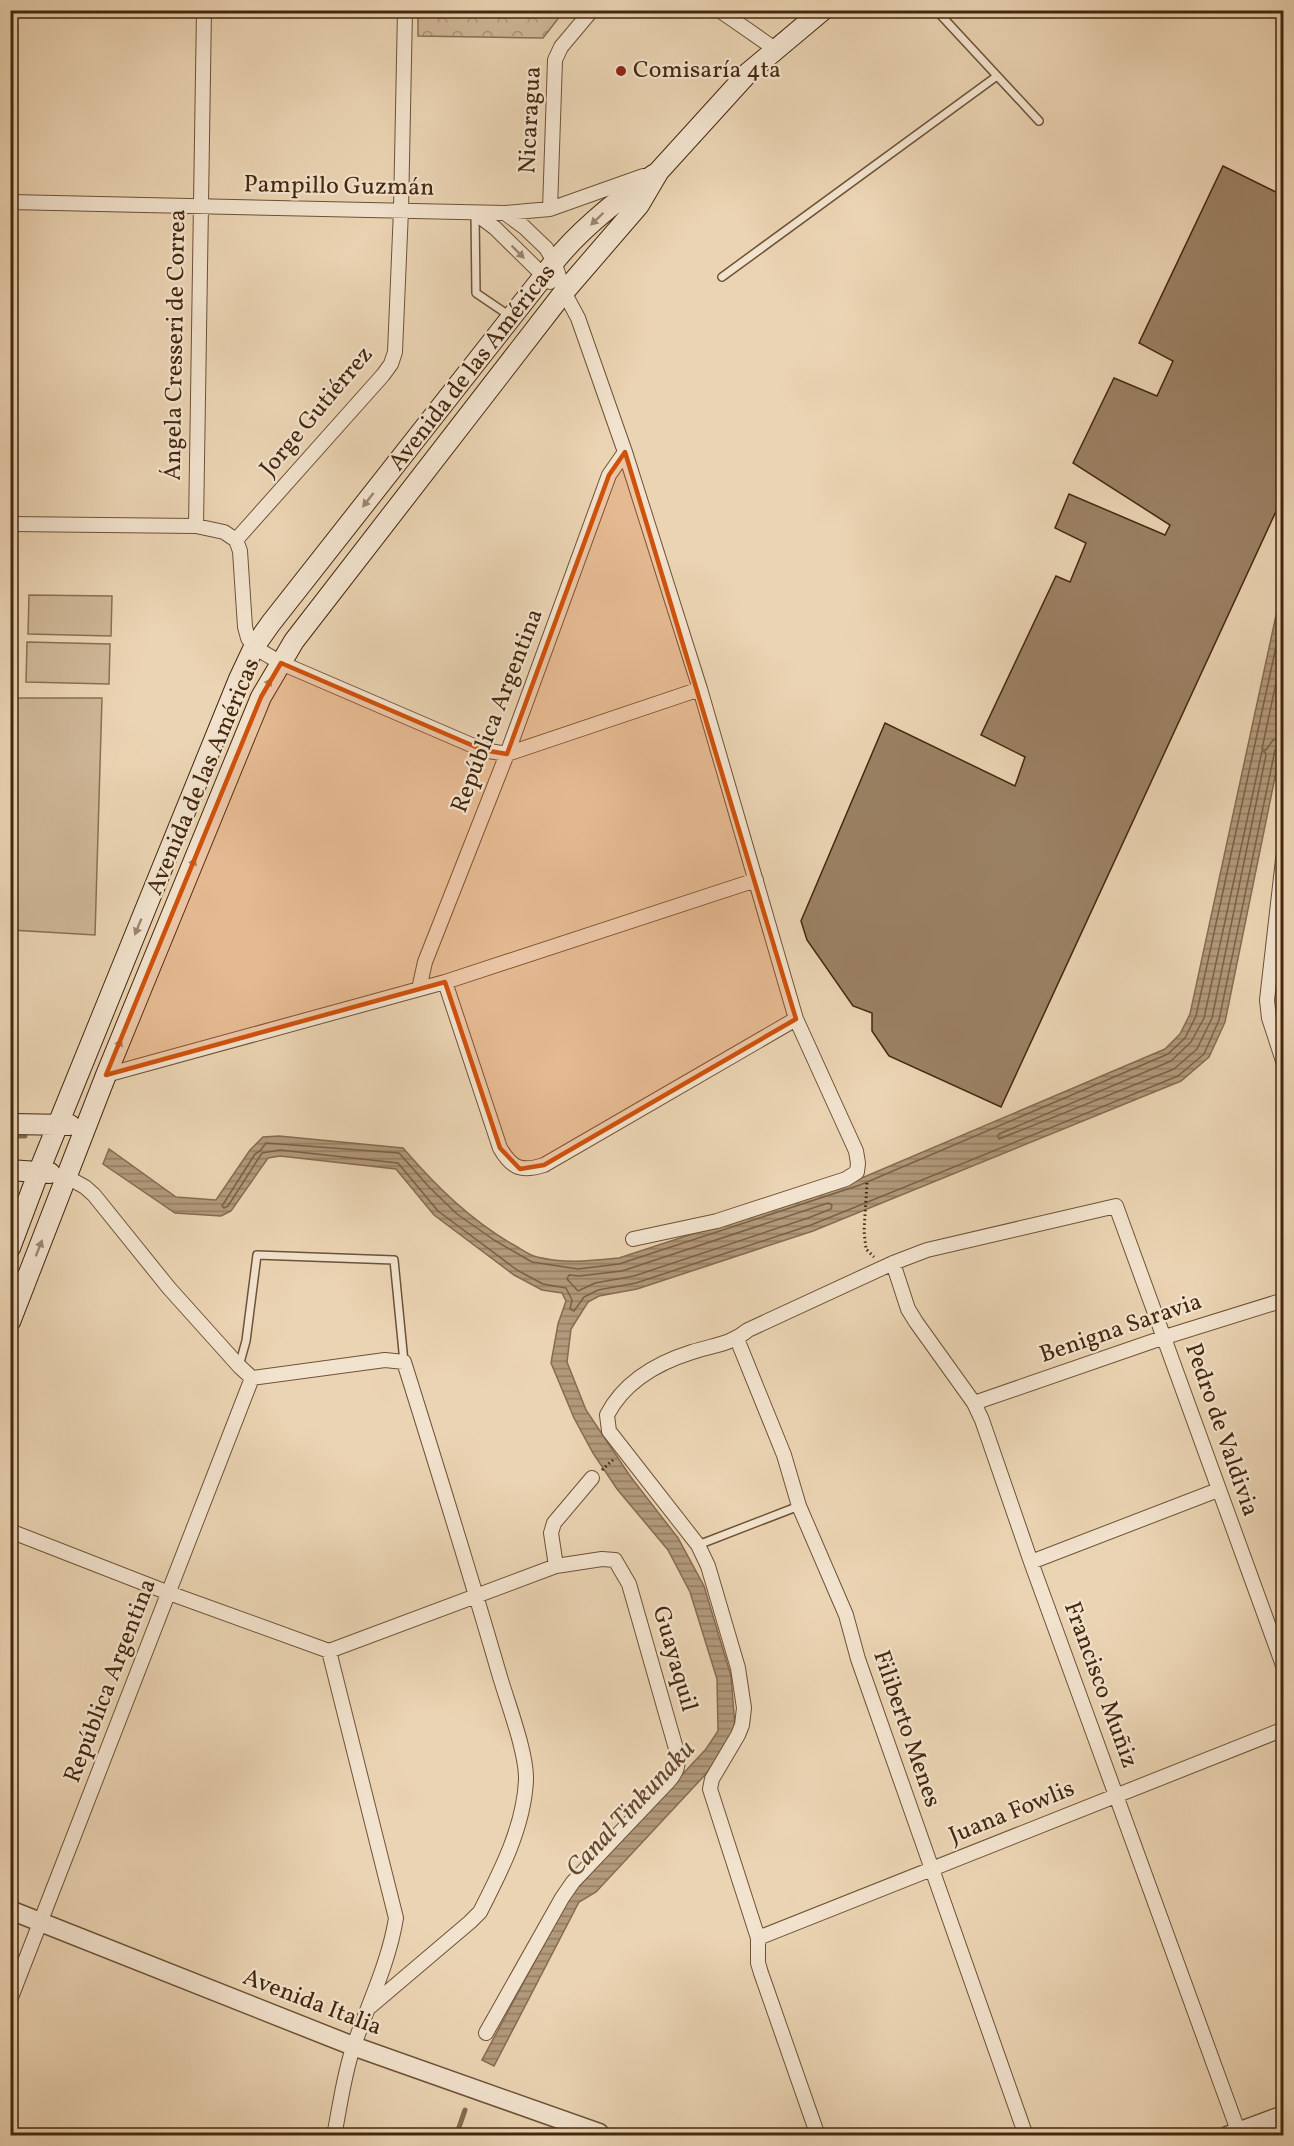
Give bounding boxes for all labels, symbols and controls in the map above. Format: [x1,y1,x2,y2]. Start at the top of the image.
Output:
place label: Comisaría 4ta [633,54,781,88]
marker: Comisaría 4ta [614,64,628,78]
street label: Nicaragua [511,65,551,175]
street label: Pampillo Guzmán [243,168,435,206]
street label: Ángela Cresseri de Correa [157,209,195,481]
one-way arrow [590,212,604,226]
one-way arrow [511,245,525,259]
street label: Avenida de las Américas [381,257,565,479]
street label: Jorge Gutiérrez [252,339,382,485]
one-way arrow [361,492,374,508]
street label: República Argentina [443,604,553,818]
street label: Avenida de las Américas [139,653,269,901]
one-way arrow [262,678,272,695]
one-way arrow [187,857,197,875]
one-way arrow [133,918,142,936]
one-way arrow [113,1037,123,1055]
one-way arrow [35,1239,45,1257]
street label: Benigna Saravia [1035,1285,1207,1373]
street label: Pedro de Valdivia [1175,1339,1267,1521]
street label: República Argentina [56,1574,166,1788]
street label: Francisco Muñiz [1054,1597,1146,1773]
street label: Guayaquil [643,1602,705,1716]
street label: Filiberto Menes [863,1646,949,1812]
water label: Canal Tinkunaku [558,1733,704,1885]
street label: Juana Fowlis [944,1772,1080,1854]
street label: Avenida Italia [238,1961,386,2045]

